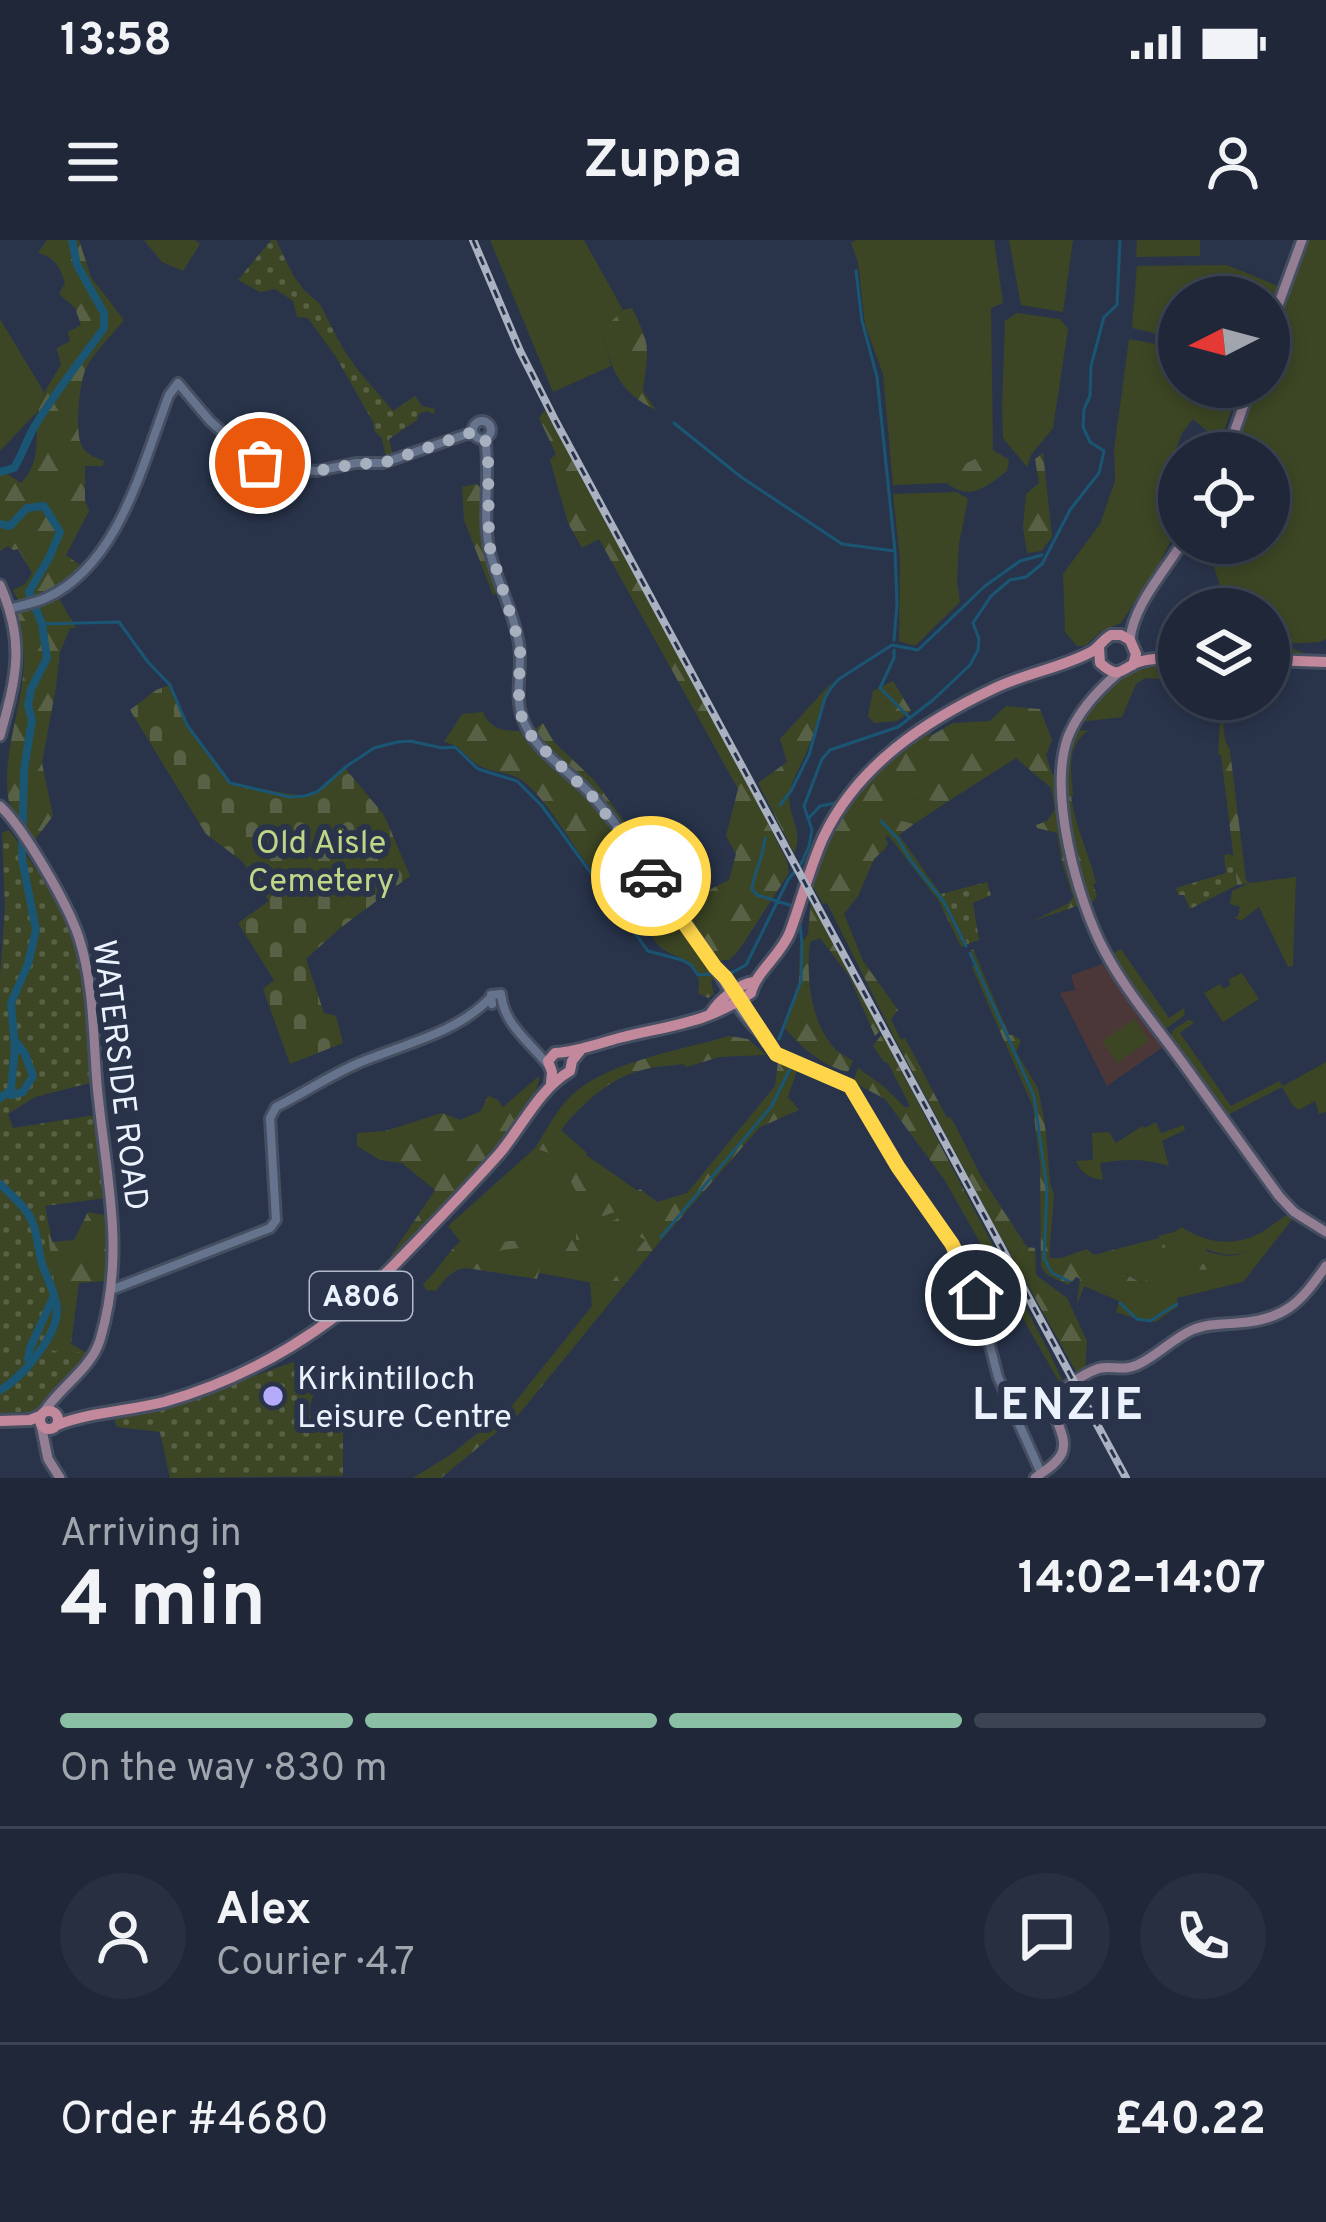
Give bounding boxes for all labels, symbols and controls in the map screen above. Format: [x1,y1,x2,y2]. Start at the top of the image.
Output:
text: 13:58 [60,14,172,71]
text: Zuppa [584,128,742,197]
icon: menu [60,129,126,195]
icon: person [1200,129,1266,195]
north arrow [1158,276,1290,408]
map controls [1158,276,1290,720]
pin [209,412,311,514]
icon: bag [227,430,293,496]
button: locate [1158,432,1290,564]
button: layers [1158,588,1290,720]
courier [591,816,711,936]
park label: Old Aisle Cemetery [248,824,394,904]
icon: car [618,843,684,909]
street label: WATERSIDE ROAD [81,938,155,1213]
pin [925,1244,1027,1346]
icon: home [943,1262,1009,1328]
road number: A806 [310,1272,412,1320]
place label: Kirkintilloch Leisure Centre [297,1360,512,1440]
district label: LENZIE [972,1379,1146,1436]
marker: Kirkintilloch Leisure Centre [260,1383,286,1409]
text: Arriving in [60,1511,242,1560]
text: 14:02–14:07 [1018,1552,1266,1609]
text: 4 min [60,1555,266,1654]
text: On the way · 830 m [60,1746,387,1795]
button: person [60,1873,186,1999]
button: chat [984,1873,1110,1999]
button: phone [1140,1873,1266,1999]
text: Alex [216,1883,311,1940]
text: Courier · 4.7 [216,1940,415,1989]
text: Order #4680 [60,2093,329,2150]
text: £40.22 [1114,2093,1266,2150]

